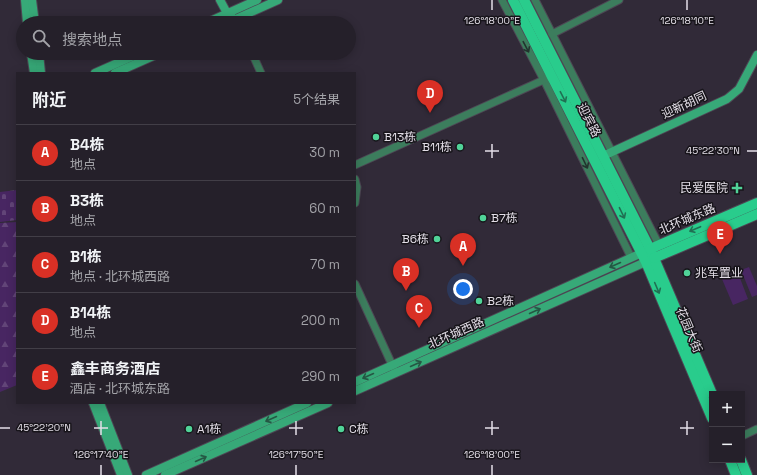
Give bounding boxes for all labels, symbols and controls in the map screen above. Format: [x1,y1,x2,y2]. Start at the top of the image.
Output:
text: 126°18'00"E [464,14,520,27]
text: 126°18'10"E [660,14,714,27]
search box [16,16,356,60]
icon: search [30,27,52,49]
text: 搜索地点 [62,30,122,49]
one-way arrow [523,41,531,53]
pin: D [417,80,443,113]
street label: 迎新胡同 [659,88,709,122]
text: 附近 [32,89,66,111]
text: 5个结果 [293,91,340,108]
one-way arrow [560,91,567,103]
street label: 迎宾路 [574,100,604,140]
place label: B13栋 [384,129,416,145]
marker: B13栋 [371,132,381,142]
text: B4栋 [70,135,105,154]
place label: B11栋 [422,139,452,155]
marker: B11栋 [455,142,465,152]
text: A [41,144,49,161]
text: 30 m [309,144,340,161]
text: 45°22'30"N [686,144,740,157]
text: 地点 [70,156,96,173]
one-way arrow [582,157,589,169]
place label: 民爱医院 [680,180,728,196]
marker: 民爱医院 [731,182,743,194]
text: B3栋 [70,191,104,210]
text: B [41,200,49,217]
text: 60 m [309,200,340,217]
street label: 北环城东路 [656,200,718,238]
one-way arrow [619,207,626,219]
place label: B7栋 [491,210,518,226]
text: 地点 [70,212,96,229]
marker: B7栋 [478,213,488,223]
pin: E [707,221,733,254]
one-way arrow [690,226,702,233]
place label: B6栋 [402,231,429,247]
pin: A [450,233,476,266]
marker: B6栋 [432,234,442,244]
text: B1栋 [70,247,102,266]
text: C [41,256,49,273]
text: 70 m [310,256,340,273]
pin: B [393,258,419,291]
one-way arrow [609,262,621,269]
place label: 兆军置业 [695,265,743,281]
text: 地点 · 北环城西路 [70,268,170,285]
marker: 兆军置业 [682,268,692,278]
your location [453,279,473,299]
one-way arrow [654,282,661,294]
place label: B2栋 [487,293,514,309]
pin: C [406,295,432,328]
marker: B2栋 [474,296,484,306]
text: B14栋 [70,303,111,322]
street label: 花园大街 [672,305,706,355]
one-way arrow [529,307,541,314]
text: D [41,312,49,329]
text: 200 m [301,312,340,329]
street label: 北环城西路 [425,313,487,353]
text: 地点 [70,324,96,341]
text: 鑫丰商务酒店 [70,359,160,378]
one-way arrow [410,360,422,367]
text: E [41,368,49,385]
text: 290 m [301,368,340,385]
one-way arrow [363,373,375,380]
text: 酒店 · 北环城东路 [70,380,170,397]
map controls [709,391,745,463]
button: + [709,391,745,427]
one-way arrow [265,416,277,423]
text: 45°22'20"N [17,421,71,434]
place label: A1栋 [197,421,222,437]
place label: C栋 [349,421,369,437]
marker: A1栋 [184,424,194,434]
marker: C栋 [336,424,346,434]
button: − [709,427,745,463]
text: 126°17'40"E [74,448,129,461]
text: 126°17'50"E [269,448,324,461]
text: 126°18'00"E [464,448,520,461]
one-way arrow [194,455,206,462]

